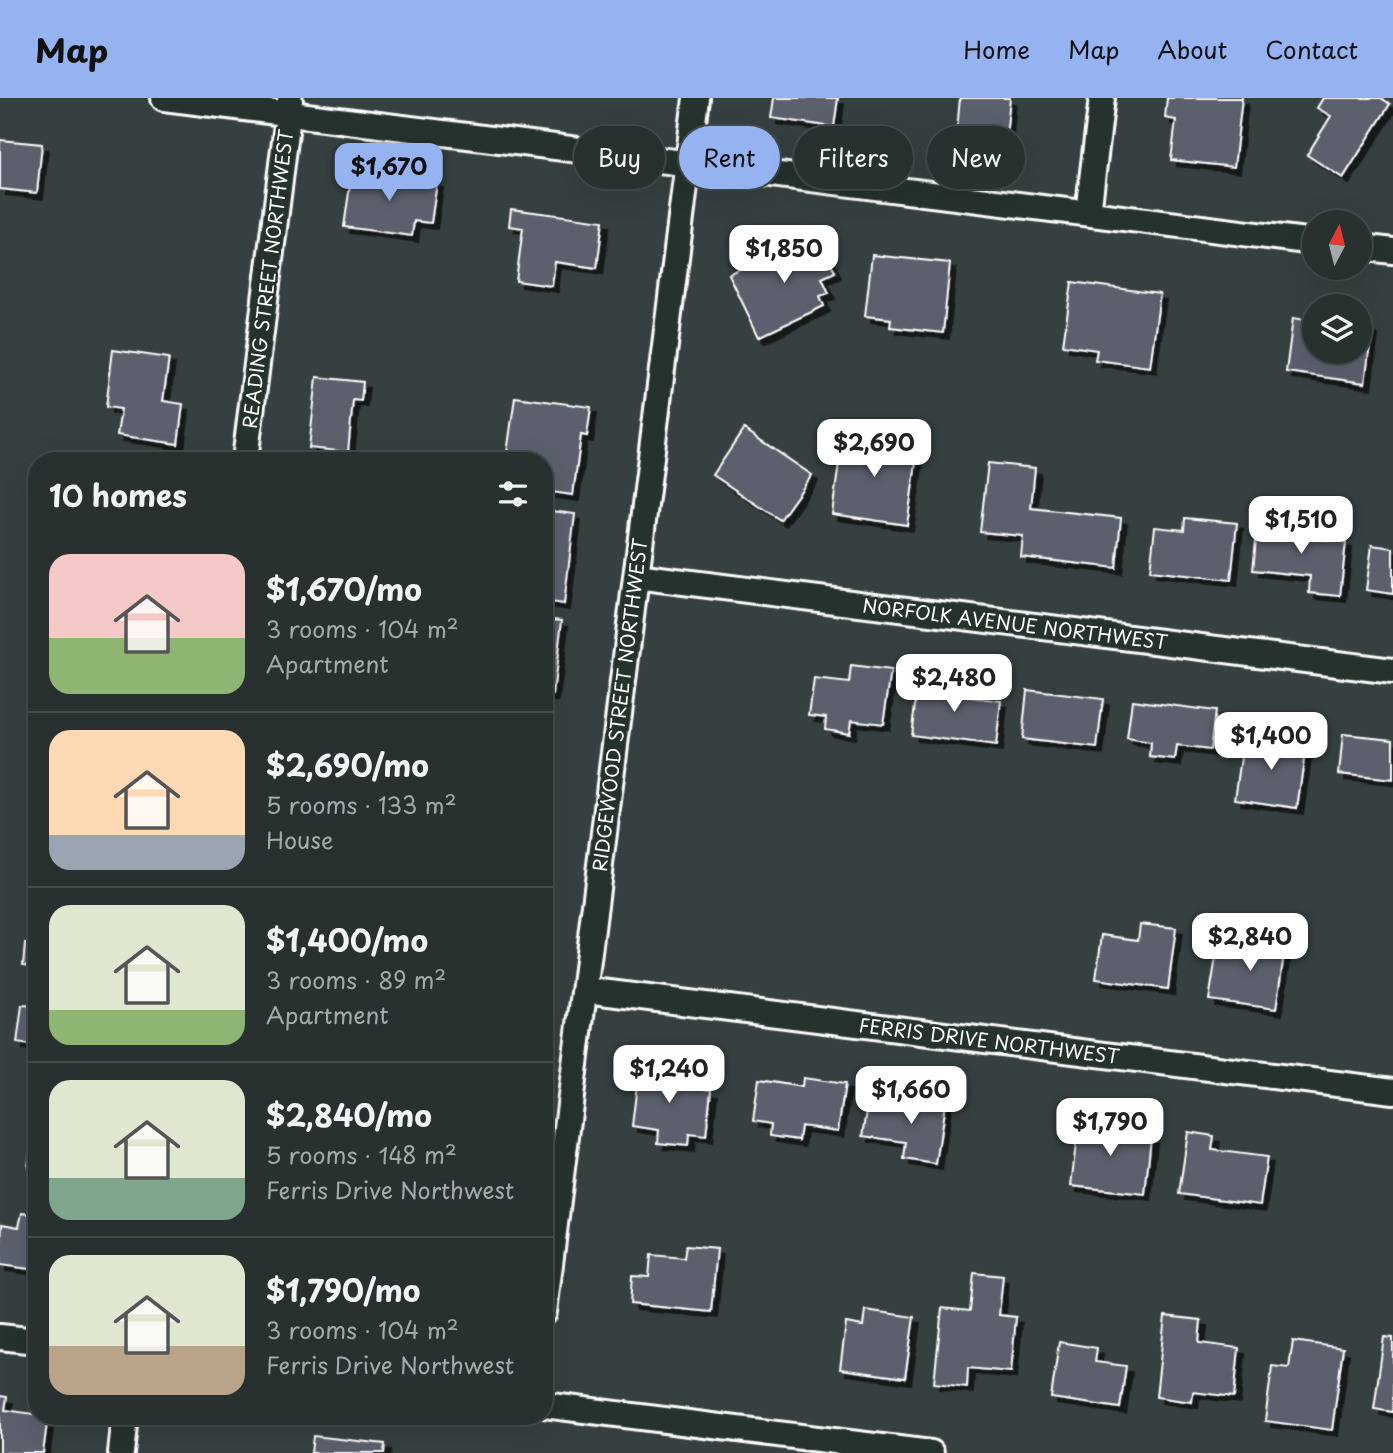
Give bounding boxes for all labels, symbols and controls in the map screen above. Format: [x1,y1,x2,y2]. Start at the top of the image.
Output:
text: Map [35,24,108,74]
text: Home [963,31,1030,67]
text: Map [1068,31,1119,67]
text: About [1157,31,1227,67]
text: Contact [1265,31,1358,67]
chip: Buy [574,126,665,189]
chip: Rent [679,126,780,189]
chip: Filters [794,126,913,189]
chip: New [927,126,1025,189]
street label: READING STREET NORTHWEST [235,128,299,430]
pin: $1,670 [332,144,446,203]
text: $1,670 [351,148,427,183]
north arrow [1302,210,1372,280]
map controls [1302,210,1372,364]
pin: $1,850 [727,226,841,285]
text: $1,850 [745,230,823,265]
button: layers [1302,294,1372,364]
pin: $2,690 [817,420,931,479]
text: $2,690 [833,424,915,459]
text: 10 homes [49,472,187,517]
icon: filters [494,475,532,513]
pin: $1,510 [1244,496,1358,556]
text: $1,510 [1265,501,1337,536]
street label: RIDGEWOOD STREET NORTHWEST [585,537,653,873]
text: $1,670/mo [266,566,422,611]
icon: home [105,582,189,666]
street label: NORFOLK AVENUE NORTHWEST [861,590,1169,656]
text: 3 rooms · 104 m² [266,611,459,646]
text: Apartment [266,646,389,681]
pin: $2,480 [897,654,1011,714]
text: $2,480 [912,659,996,694]
pin: $1,400 [1214,712,1328,772]
text: $1,400 [1230,717,1312,752]
text: $2,690/mo [266,742,429,787]
icon: home [105,758,189,842]
text: 5 rooms · 133 m² [266,787,457,822]
text: House [266,822,333,857]
pin: $2,840 [1193,914,1307,973]
text: $1,400/mo [266,917,428,962]
text: $2,840 [1208,918,1292,953]
icon: home [105,933,189,1017]
text: 3 rooms · 89 m² [266,962,446,997]
text: Apartment [266,997,389,1032]
street label: FERRIS DRIVE NORTHWEST [857,1010,1121,1070]
pin: $1,240 [612,1046,726,1105]
text: $1,240 [629,1050,709,1085]
pin: $1,660 [854,1066,968,1126]
text: $1,660 [871,1071,951,1106]
text: $2,840/mo [266,1092,432,1137]
pin: $1,790 [1053,1098,1167,1158]
text: $1,790 [1072,1103,1148,1138]
icon: home [105,1108,189,1192]
text: 5 rooms · 148 m² [266,1137,457,1172]
text: Ferris Drive Northwest [266,1172,514,1207]
text: $1,790/mo [266,1267,420,1312]
icon: home [105,1283,189,1367]
text: 3 rooms · 104 m² [266,1312,459,1347]
text: Ferris Drive Northwest [266,1347,514,1382]

